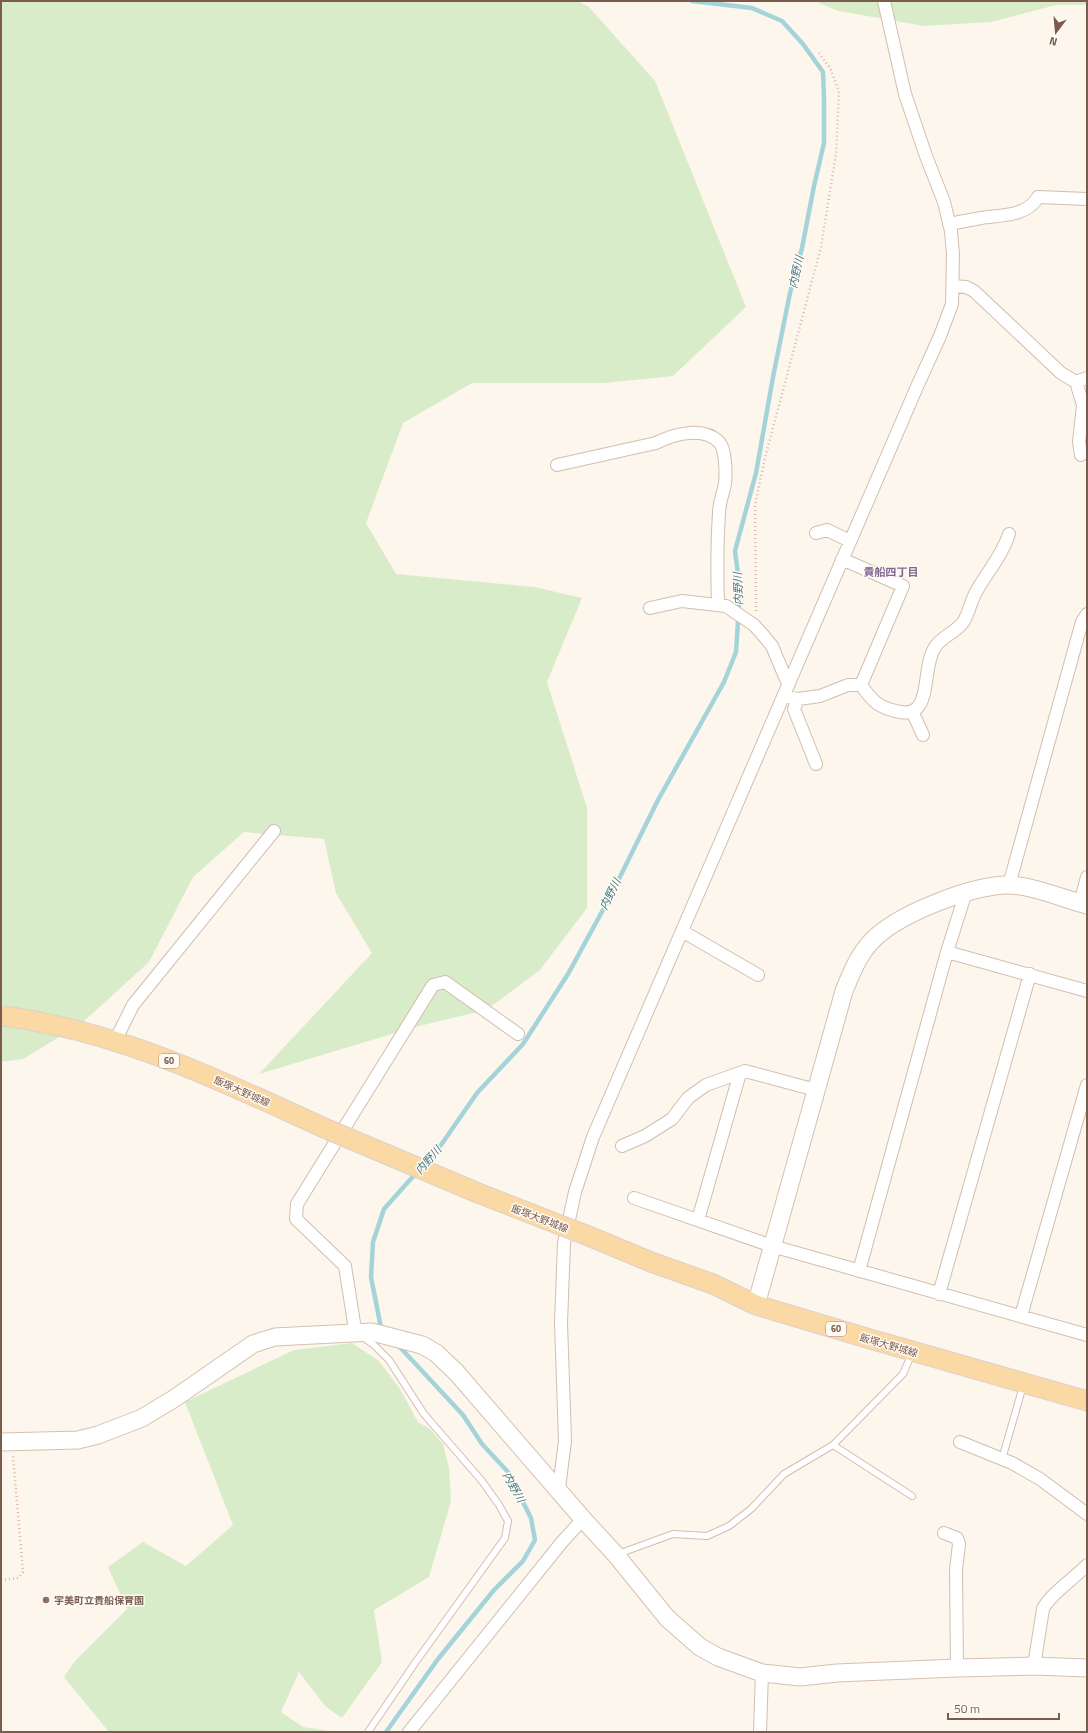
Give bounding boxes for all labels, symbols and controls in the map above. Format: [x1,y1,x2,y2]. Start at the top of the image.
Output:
north arrow [1036,12,1076,52]
text: N [1047,33,1059,50]
water label: 内野川 [785,253,807,290]
district label: 貴船四丁目 [864,564,919,580]
water label: 内野川 [729,571,747,606]
water label: 内野川 [595,875,625,912]
road number: 60 [159,1054,179,1068]
street label: 飯塚大野城線 [211,1072,272,1111]
water label: 内野川 [411,1142,446,1178]
street label: 飯塚大野城線 [509,1201,571,1236]
road number: 60 [826,1322,846,1336]
street label: 飯塚大野城線 [858,1330,920,1361]
water label: 内野川 [499,1469,529,1506]
place label: 宇美町立貴船保育園 [54,1593,144,1608]
marker: 宇美町立貴船保育園 [41,1595,51,1605]
scale bar [948,1695,1059,1721]
text: 50 m [954,1699,980,1718]

